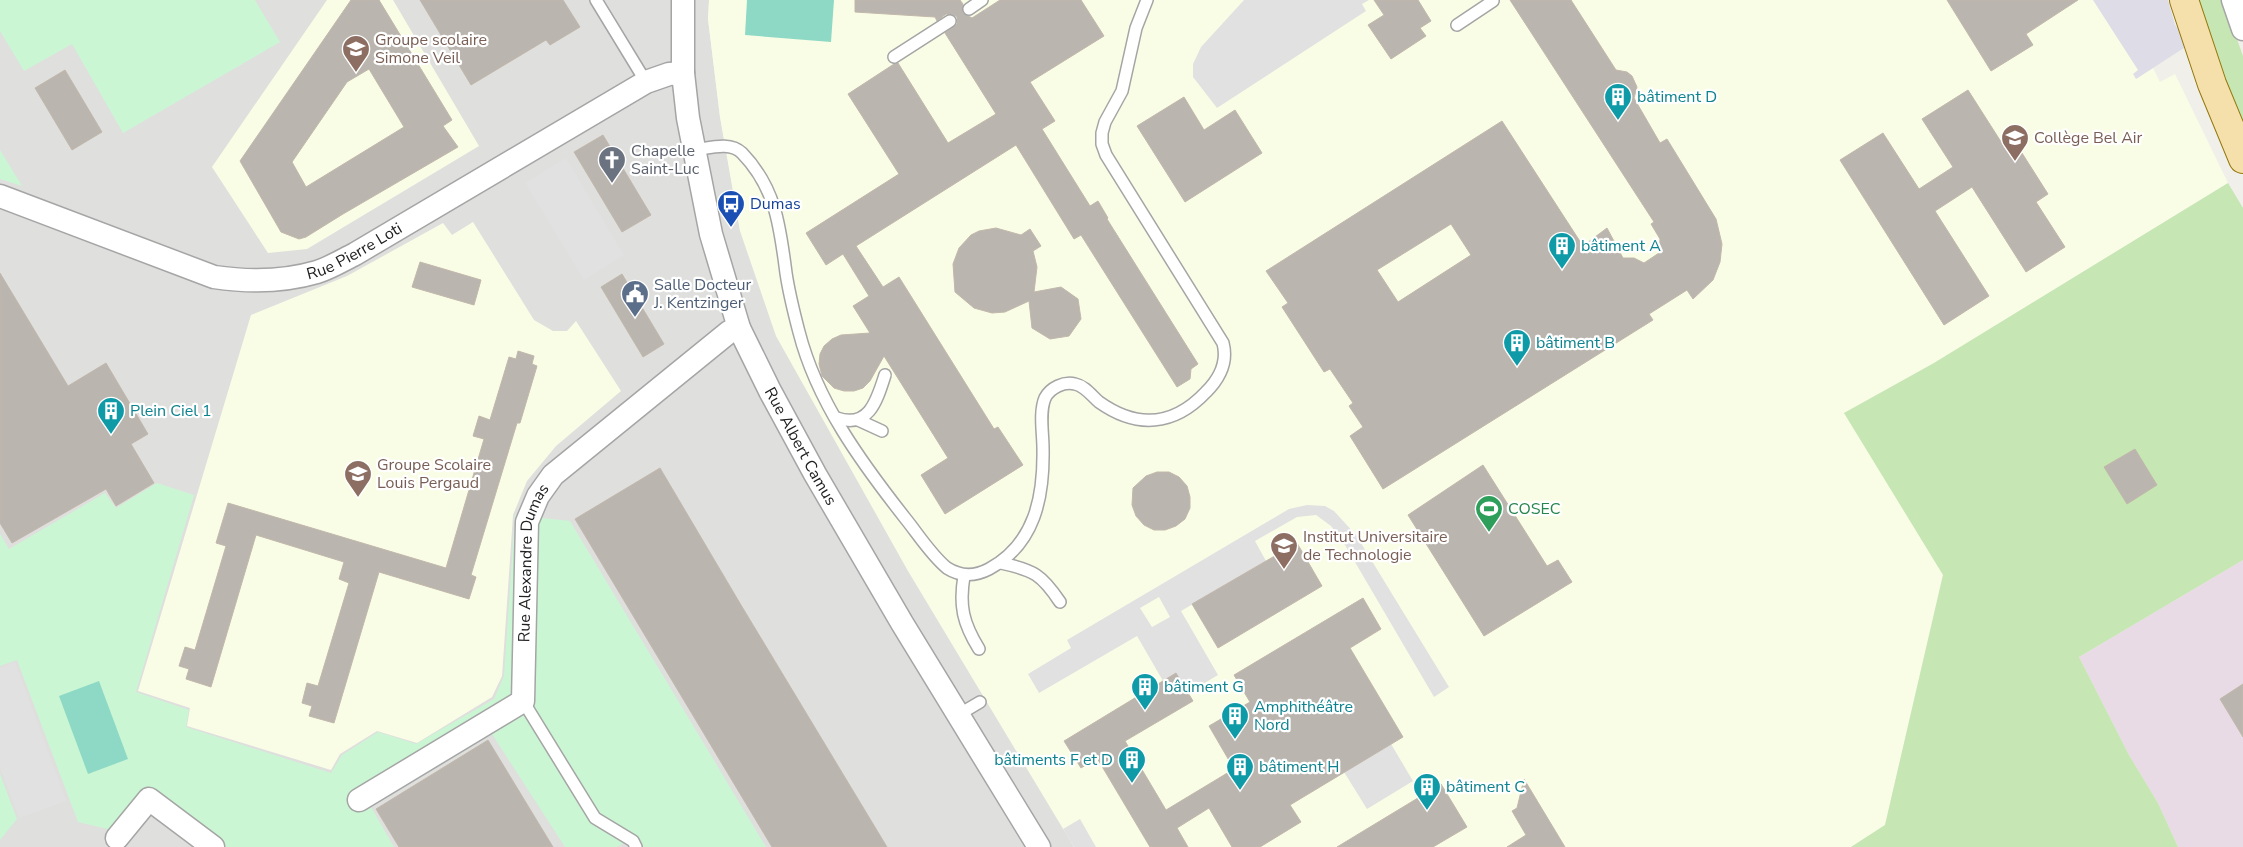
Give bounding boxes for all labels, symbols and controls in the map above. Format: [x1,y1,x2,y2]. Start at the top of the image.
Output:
place label: Groupe scolaire Simone Veil [375,29,487,69]
school or university icon: Groupe scolaire Simone Veil [341,34,371,73]
building icon: bâtiment D [1603,82,1633,121]
place label: bâtiment D [1637,86,1717,108]
school or university icon: Collège Bel Air [2000,123,2030,162]
place label: Collège Bel Air [2034,127,2143,149]
place label: Chapelle Saint-Luc [631,140,700,180]
church icon: Chapelle Saint-Luc [597,145,627,184]
bus stop icon: Dumas [716,189,746,228]
place label: Dumas [750,193,801,215]
street label: Rue Pierre Loti [304,218,406,285]
building icon: bâtiment A [1547,231,1577,270]
place label: bâtiment A [1581,235,1661,257]
place label: Salle Docteur J. Kentzinger [653,274,752,314]
public building icon: Salle Docteur J. Kentzinger [620,279,650,318]
building icon: bâtiment B [1502,328,1532,367]
place label: bâtiment B [1536,332,1615,354]
street label: Rue Albert Camus [759,383,842,510]
building icon: Plein Ciel 1 [96,396,126,435]
place label: Plein Ciel 1 [130,400,212,422]
place label: Groupe Scolaire Louis Pergaud [377,454,491,494]
school or university icon: Groupe Scolaire Louis Pergaud [343,459,373,498]
street label: Rue Alexandre Dumas [513,479,554,643]
sports icon: COSEC [1474,494,1504,533]
place label: COSEC [1508,498,1561,520]
place label: Institut Universitaire de Technologie [1303,526,1447,566]
school or university icon: Institut Universitaire de Technologie [1269,531,1299,570]
building icon: bâtiment G [1130,672,1160,711]
place label: bâtiment G [1164,676,1244,698]
place label: Amphithéâtre Nord [1254,696,1353,736]
building icon: Amphithéâtre Nord [1220,701,1250,740]
building icon: bâtiments F et D [1117,745,1147,784]
place label: bâtiments F et D [994,749,1113,771]
building icon: bâtiment H [1225,752,1255,791]
place label: bâtiment H [1259,756,1339,778]
building icon: bâtiment C [1412,772,1442,811]
place label: bâtiment C [1446,776,1525,798]

